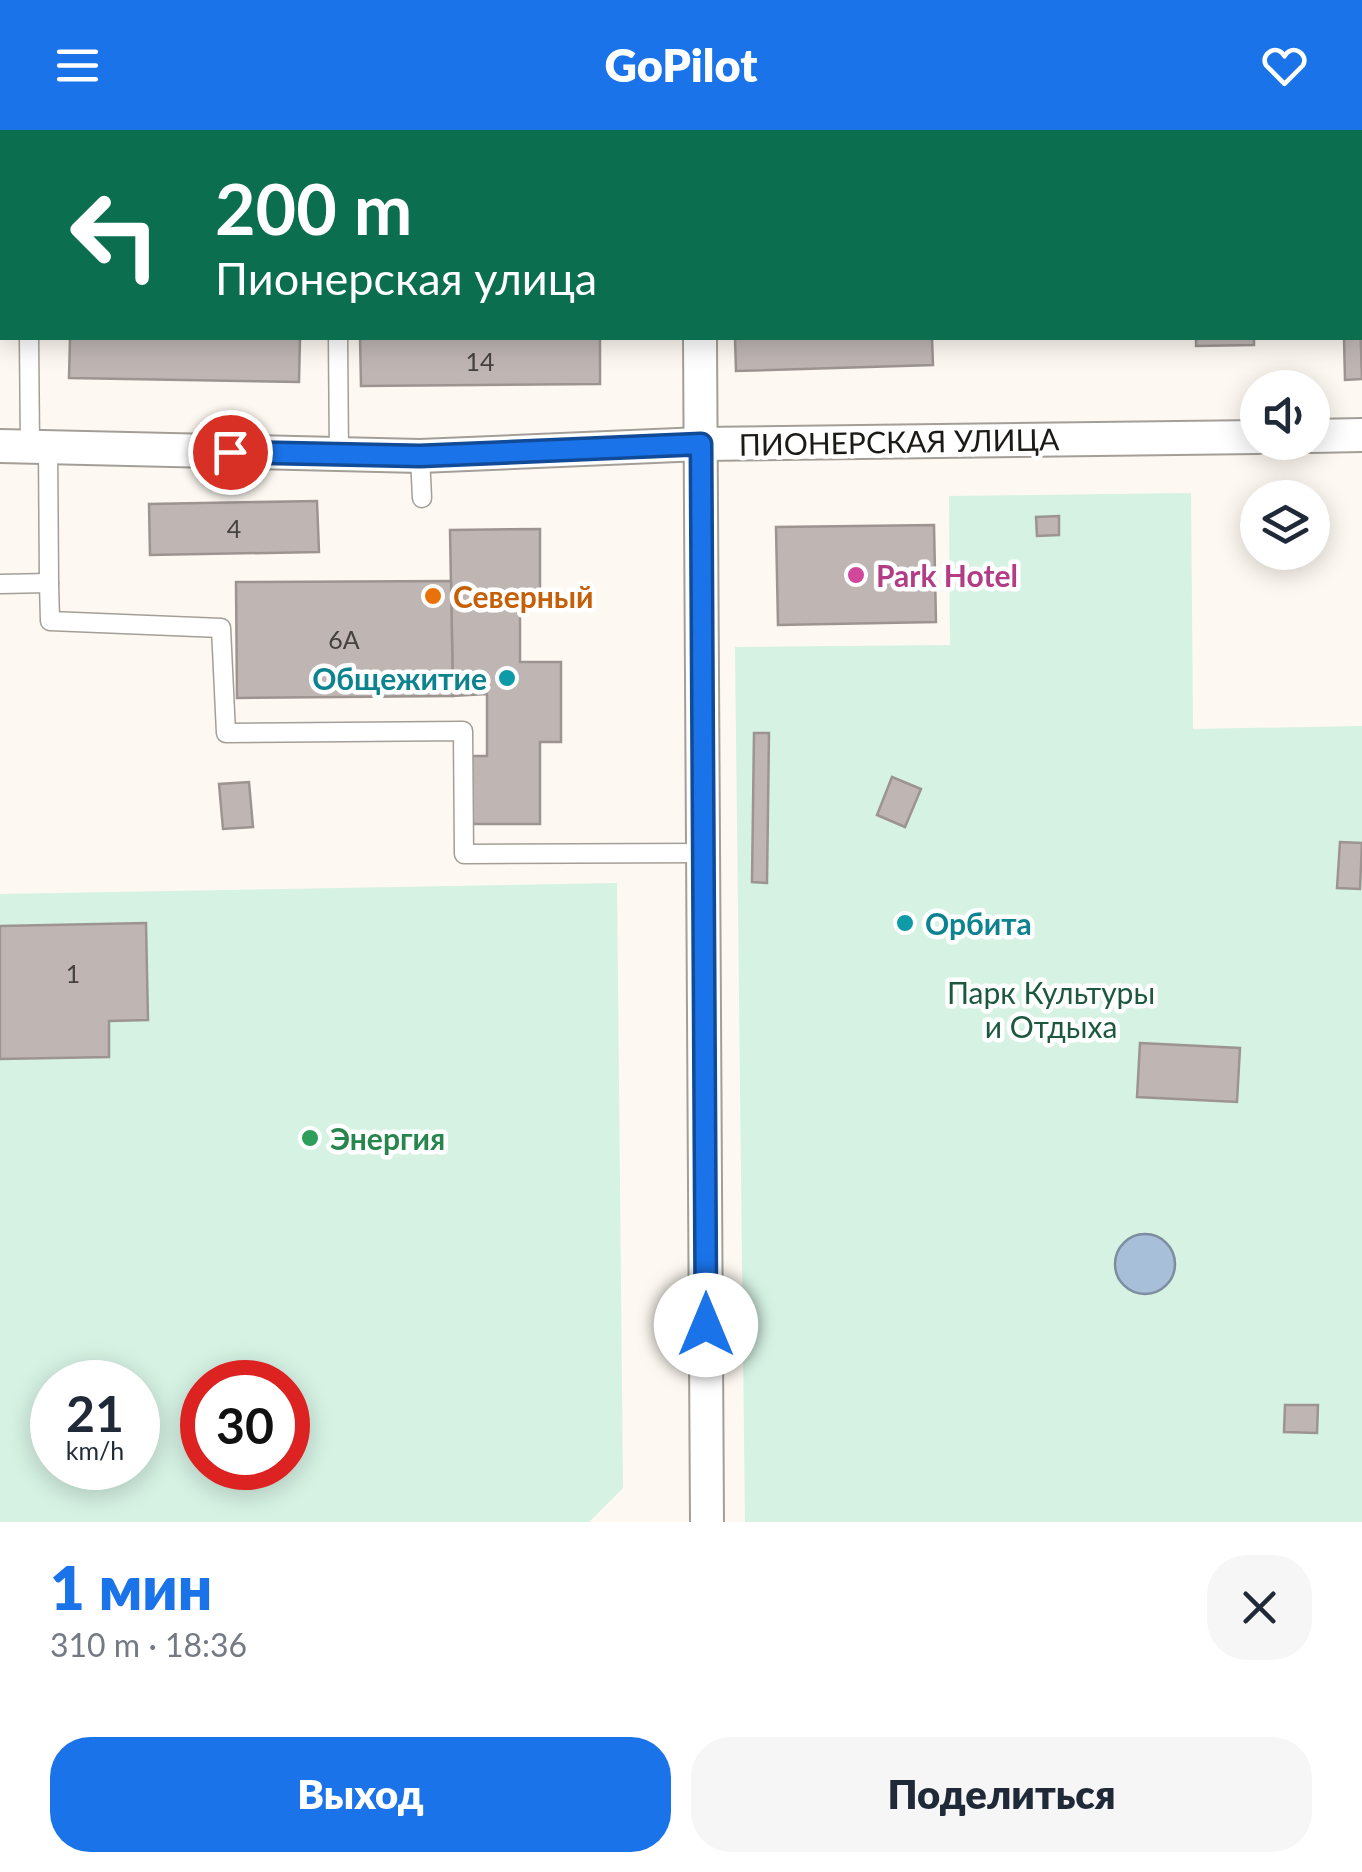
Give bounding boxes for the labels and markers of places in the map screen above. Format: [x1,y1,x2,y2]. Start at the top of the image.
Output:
pin [188,410,273,495]
place label: Park Hotel [876,557,1018,593]
marker: Park Hotel [845,564,867,586]
place label: Северный [453,578,594,614]
marker: Северный [422,585,444,607]
place label: Общежитие [312,660,487,696]
marker: Общежитие [496,667,518,689]
place label: Орбита [925,905,1032,941]
marker: Орбита [894,912,916,934]
place label: Энергия [330,1120,445,1156]
marker: Энергия [299,1127,321,1149]

